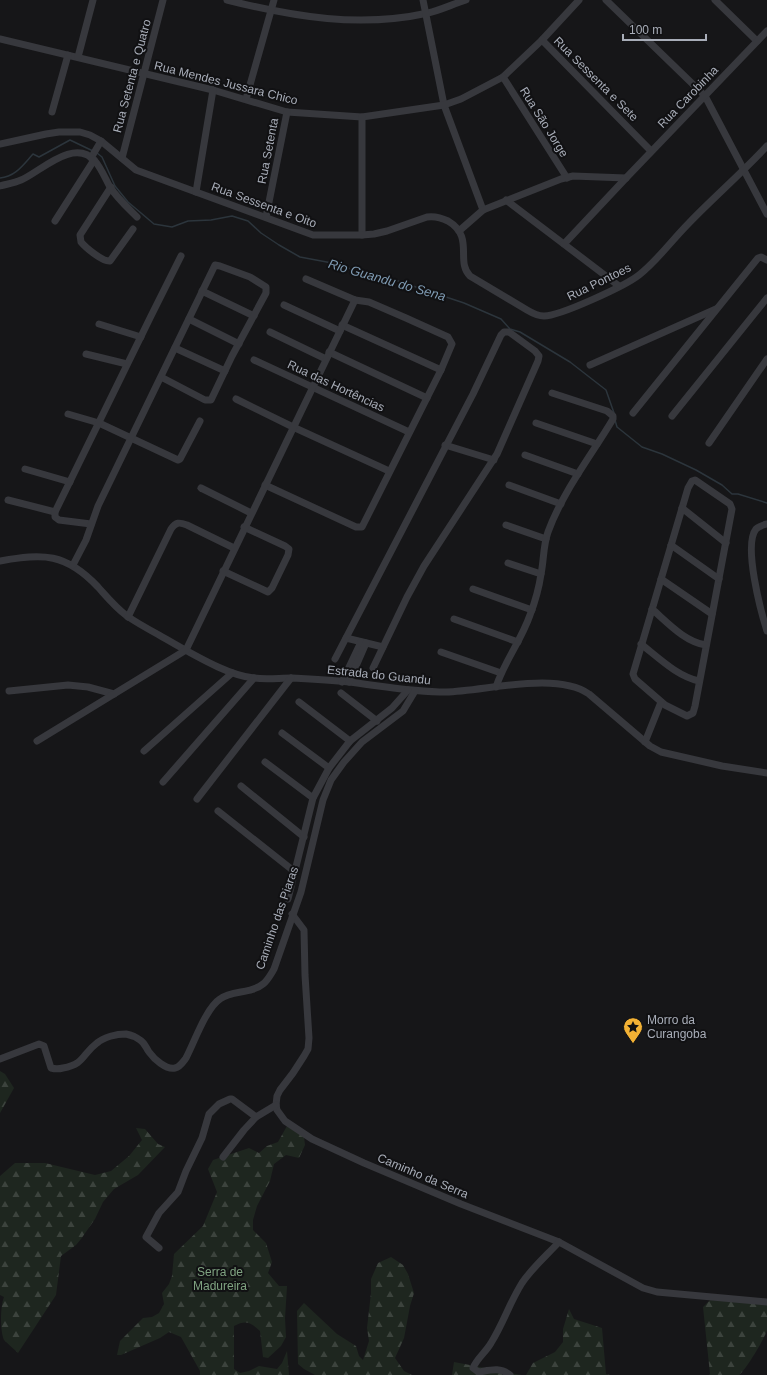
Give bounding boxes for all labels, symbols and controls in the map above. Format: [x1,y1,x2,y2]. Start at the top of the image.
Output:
scale bar [623,16,706,42]
street label: Rua Setenta e Quatro [110,17,154,134]
text: 100 m [629,23,662,37]
street label: Rua Sessenta e Sete [551,34,641,124]
street label: Rua Mendes Jussara Chico [153,58,300,108]
street label: Rua Carobinha [655,63,721,131]
street label: Rua São Jorge [517,84,571,160]
street label: Rua Setenta [255,117,281,185]
street label: Rua Sessenta e Oito [210,179,319,231]
water label: Rio Guandu do Sena [327,256,447,304]
street label: Rua Pontoes [565,260,633,304]
street label: Rua das Hortências [285,357,387,415]
street label: Estrada do Guandu [327,663,431,687]
street label: Caminho das Piaras [253,865,301,971]
place label: Morro da Curangoba [647,1013,707,1041]
place icon: Morro da Curangoba [622,1016,644,1044]
street label: Caminho da Serra [375,1151,471,1202]
park label: Serra de Madureira [193,1265,247,1293]

